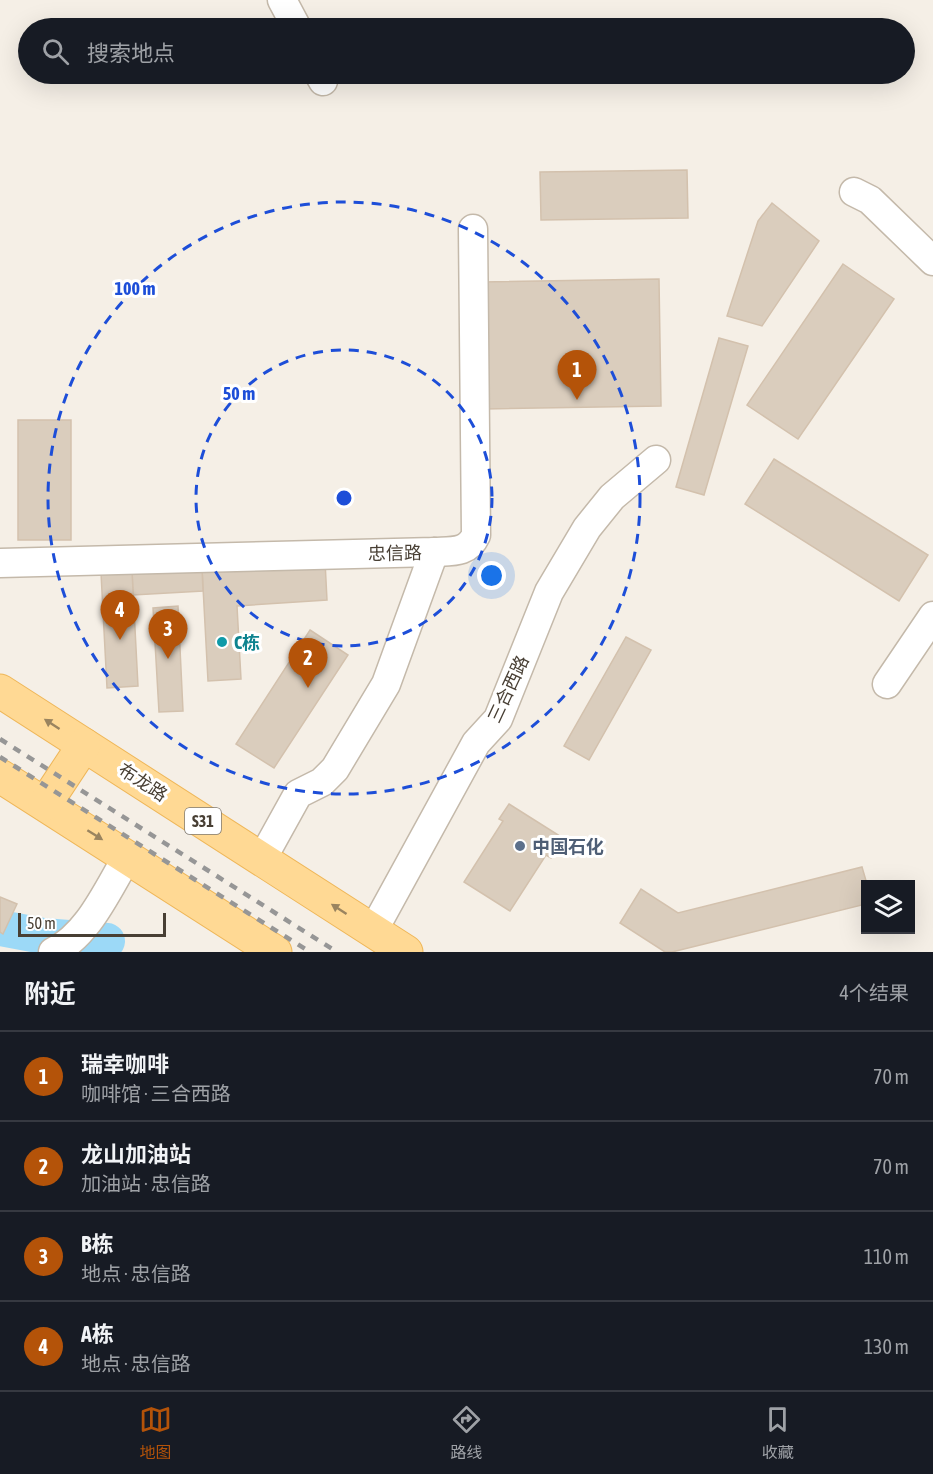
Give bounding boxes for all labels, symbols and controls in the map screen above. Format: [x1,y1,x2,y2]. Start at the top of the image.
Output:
search box [18,18,915,84]
icon: search [39,35,72,68]
text: 搜索地点 [87,40,175,66]
text: 100 m [115,278,155,299]
pin: 1 [558,350,596,400]
text: 50 m [223,383,255,404]
centre of rings [334,488,354,508]
street label: 忠信路 [368,542,422,564]
your location [477,561,506,590]
pin: 4 [100,590,140,640]
pin: 3 [148,610,188,659]
place label: C栋 [234,632,260,653]
marker: C栋 [215,635,229,649]
pin: 2 [288,638,328,688]
street label: 三合西路 [483,652,533,726]
one-way arrow [44,719,60,730]
street label: 布龙路 [115,758,171,806]
road number: S31 [185,808,221,834]
one-way arrow [87,830,103,841]
place label: 中国石化 [532,836,604,857]
marker: 中国石化 [513,839,527,853]
map controls [861,880,915,934]
button: layers [861,880,915,934]
one-way arrow [332,903,348,915]
scale bar [18,910,166,938]
text: 50 m [27,914,56,932]
text: 附近 [24,979,76,1009]
text: 4个结果 [840,981,909,1004]
text: 瑞幸咖啡 [81,1051,169,1077]
text: 1 [39,1065,48,1088]
text: 70 m [873,1065,909,1088]
text: 咖啡馆 · 三合西路 [81,1082,231,1105]
text: 龙山加油站 [81,1141,191,1167]
text: 2 [39,1155,48,1178]
text: 70 m [873,1155,909,1178]
text: 加油站 · 忠信路 [81,1172,211,1195]
text: B栋 [81,1231,113,1257]
text: 3 [39,1245,48,1268]
text: 110 m [864,1245,909,1268]
text: 地点 · 忠信路 [81,1262,191,1285]
text: A栋 [81,1321,114,1347]
text: 4 [39,1335,48,1358]
text: 130 m [864,1335,909,1358]
text: 地点 · 忠信路 [81,1352,191,1375]
tab: 地图 [139,1403,172,1463]
tab: 路线 [450,1403,483,1463]
tab: 收藏 [761,1403,794,1463]

